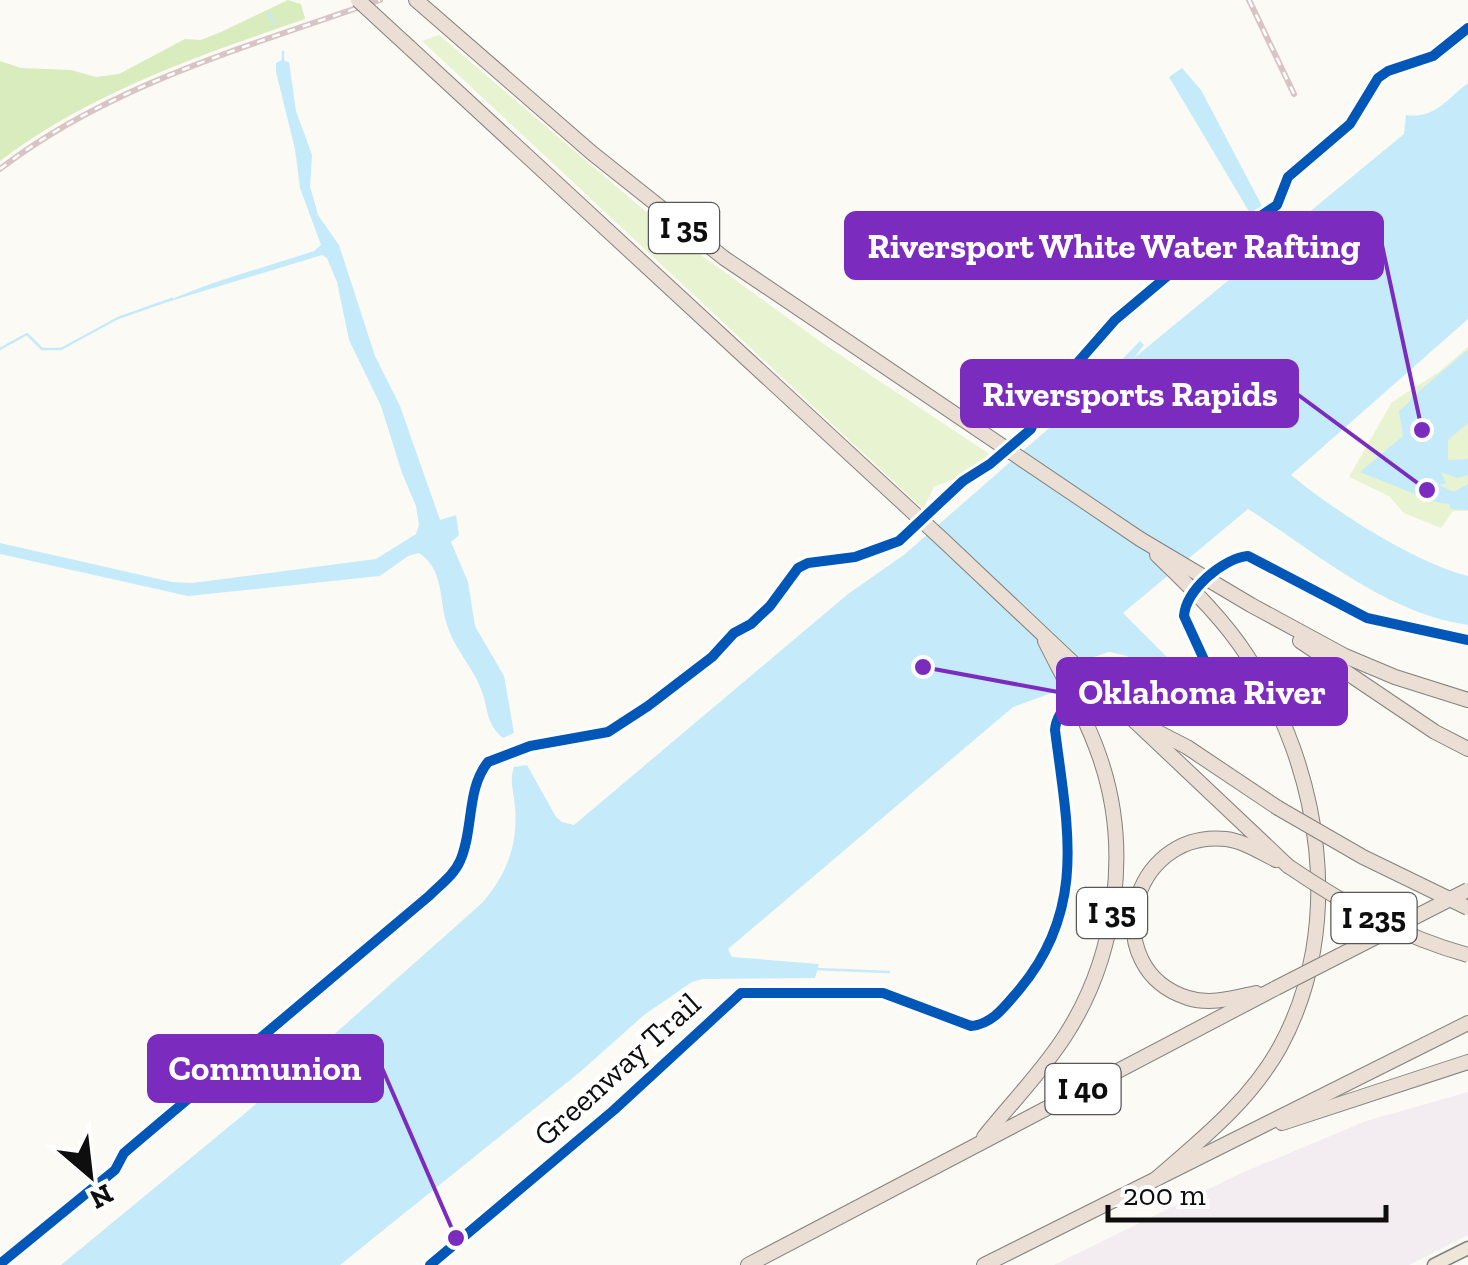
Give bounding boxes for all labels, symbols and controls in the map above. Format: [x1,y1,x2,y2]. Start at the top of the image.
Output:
road number: I 35 [649,203,719,253]
callout: Riversport White Water Rafting [846,213,1382,278]
text: Riversport White Water Rafting [867,225,1361,267]
callout: Riversports Rapids [962,361,1297,426]
text: Riversports Rapids [982,373,1278,415]
callout: Oklahoma River [1058,659,1346,724]
text: Oklahoma River [1078,671,1326,713]
road number: I 35 [1077,888,1147,938]
road number: I 235 [1332,893,1416,943]
street label: Greenway Trail [526,984,708,1154]
callout: Communion [149,1036,382,1101]
text: Communion [169,1047,362,1089]
road number: I 40 [1046,1064,1120,1114]
north arrow [40,1125,140,1225]
scale bar [1108,1160,1386,1222]
text: N [84,1177,119,1216]
text: 200 m [1123,1177,1206,1213]

